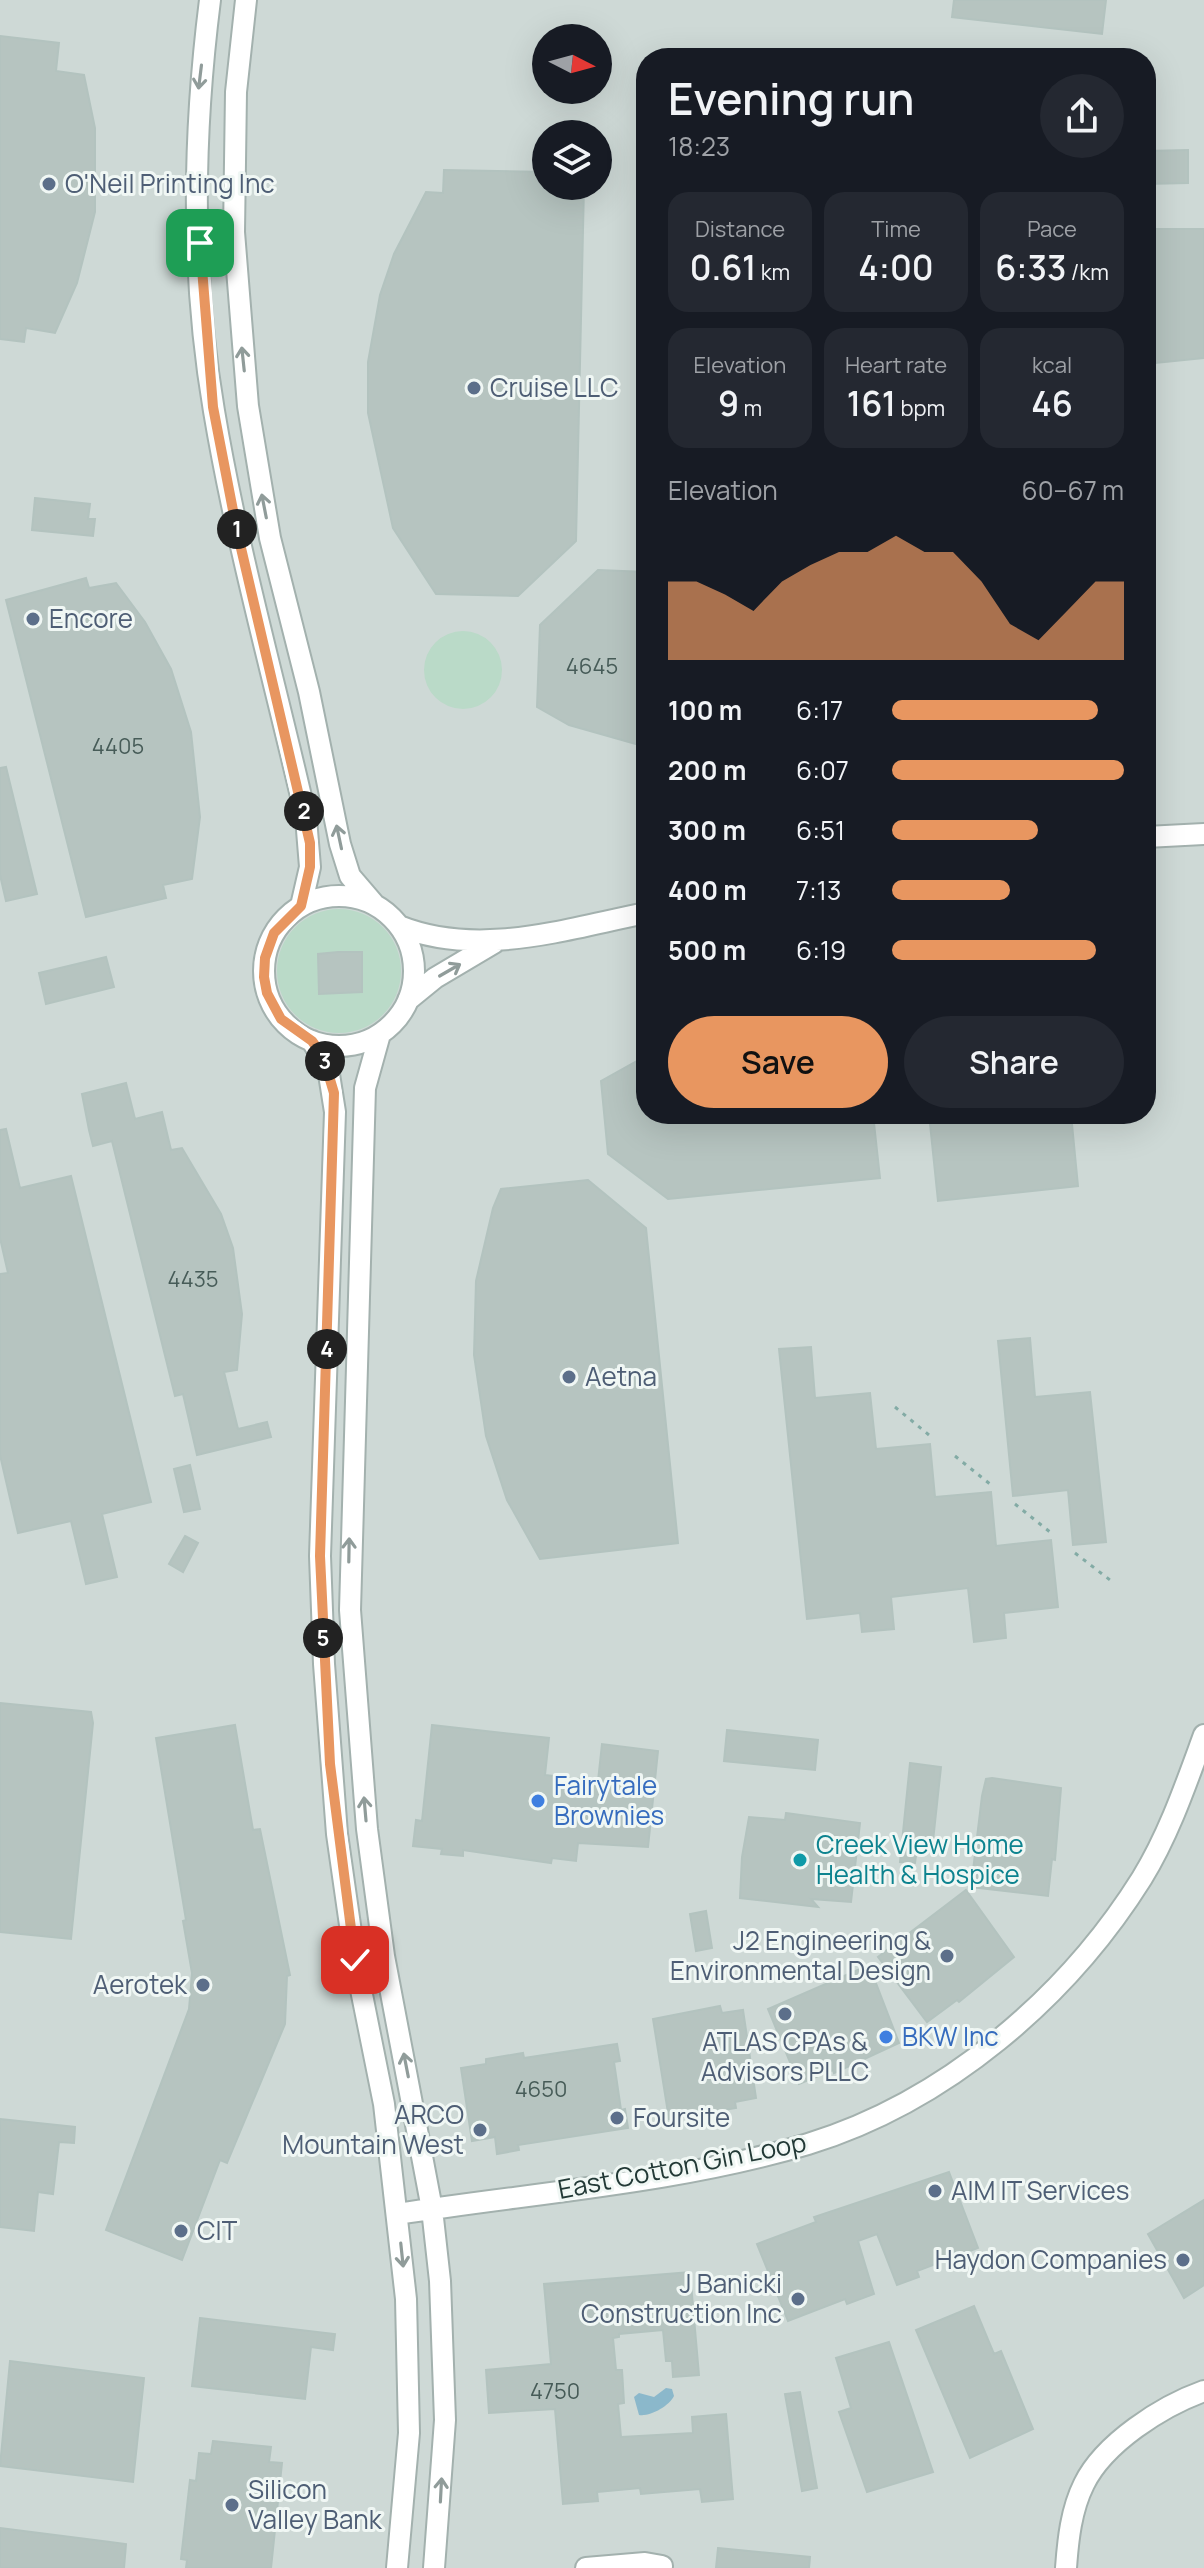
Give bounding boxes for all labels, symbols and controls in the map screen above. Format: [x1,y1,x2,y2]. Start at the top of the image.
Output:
north arrow [532,24,612,104]
map controls [532,24,612,200]
one-way arrow [193,64,208,90]
text: Evening run [668,68,914,128]
button: share [1040,74,1124,158]
button: layers [532,120,612,200]
text: 18:23 [668,128,730,164]
place label: O'Neil Printing Inc [65,165,275,201]
marker: O'Neil Printing Inc [40,175,58,193]
pin [166,209,234,277]
text: Distance [695,214,785,244]
text: Time [871,214,921,244]
text: Pace [1027,214,1077,244]
icon: arrive [178,221,222,265]
text: 0.61 [690,244,756,290]
text: 4:00 [858,244,934,290]
text: 6:33 [995,244,1066,290]
text: km [756,257,790,287]
text: /km [1066,257,1109,287]
one-way arrow [235,346,250,373]
text: Elevation [694,350,786,380]
text: Heart rate [845,350,947,380]
text: kcal [1032,350,1072,380]
place label: Cruise LLC [490,369,619,405]
marker: Cruise LLC [465,379,483,397]
text: 9 [718,380,739,426]
text: 161 [847,380,896,426]
text: 46 [1031,380,1073,426]
text: m [739,393,762,423]
text: bpm [896,393,945,423]
text: Elevation [668,472,778,508]
text: 60–67 m [1022,472,1124,508]
one-way arrow [256,494,271,520]
pin: 1 [217,509,257,549]
text: 1 [232,514,242,544]
place label: Encore [49,600,133,636]
marker: Encore [24,610,42,628]
house number: 4645 [566,651,618,681]
text: 100 m [668,692,742,728]
text: 6:17 [796,692,843,728]
house number: 4405 [92,731,144,761]
text: 200 m [668,752,746,788]
text: 6:07 [796,752,849,788]
pin: 2 [284,791,324,831]
text: 2 [297,796,311,826]
text: 300 m [668,812,746,848]
text: 6:51 [796,812,845,848]
one-way arrow [331,824,346,850]
text: 400 m [668,872,747,908]
text: 7:13 [796,872,841,908]
text: 500 m [668,932,746,968]
text: 6:19 [796,932,846,968]
one-way arrow [438,961,461,977]
button: Save [668,1016,888,1108]
button: Share [904,1016,1124,1108]
pin: 3 [305,1041,345,1081]
text: 3 [319,1046,331,1076]
house number: 4435 [167,1264,219,1294]
pin: 4 [307,1329,347,1369]
text: 4 [320,1334,334,1364]
place label: Aetna [585,1358,657,1394]
marker: Aetna [560,1368,578,1386]
one-way arrow [341,1537,357,1564]
pin: 5 [303,1618,343,1658]
text: 5 [317,1623,329,1653]
place label: Fairytale Brownies [554,1767,664,1833]
marker: Fairytale Brownies [529,1792,547,1810]
one-way arrow [357,1796,372,1823]
place label: Creek View Home Health & Hospice [816,1826,1024,1892]
marker: Creek View Home Health & Hospice [791,1851,809,1869]
place label: J2 Engineering & Environmental Design [670,1922,931,1988]
pin [321,1926,389,1994]
icon: check [333,1938,377,1982]
marker: J2 Engineering & Environmental Design [938,1947,956,1965]
place label: Aerotek [93,1966,188,2002]
marker: Aerotek [194,1976,212,1994]
marker: ATLAS CPAs & Advisors PLLC [776,2005,794,2023]
place label: BKW Inc [902,2018,999,2054]
place label: ATLAS CPAs & Advisors PLLC [701,2023,869,2089]
marker: BKW Inc [877,2028,895,2046]
one-way arrow [398,2053,413,2079]
house number: 4650 [515,2074,567,2104]
place label: ARCO Mountain West [282,2096,464,2162]
place label: Foursite [633,2099,730,2135]
marker: Foursite [608,2109,626,2127]
marker: ARCO Mountain West [471,2121,489,2139]
street label: East Cotton Gin Loop [555,2123,809,2207]
place label: AIM IT Services [951,2172,1129,2208]
marker: AIM IT Services [926,2182,944,2200]
place label: CIT [197,2212,238,2248]
marker: CIT [172,2222,190,2240]
place label: Haydon Companies [935,2241,1167,2277]
one-way arrow [394,2242,409,2268]
marker: Haydon Companies [1174,2251,1192,2269]
place label: J Banicki Construction Inc [581,2265,782,2331]
marker: J Banicki Construction Inc [789,2290,807,2308]
house number: 4750 [530,2376,580,2406]
place label: Silicon Valley Bank [248,2471,383,2537]
one-way arrow [434,2477,449,2504]
marker: Silicon Valley Bank [223,2496,241,2514]

